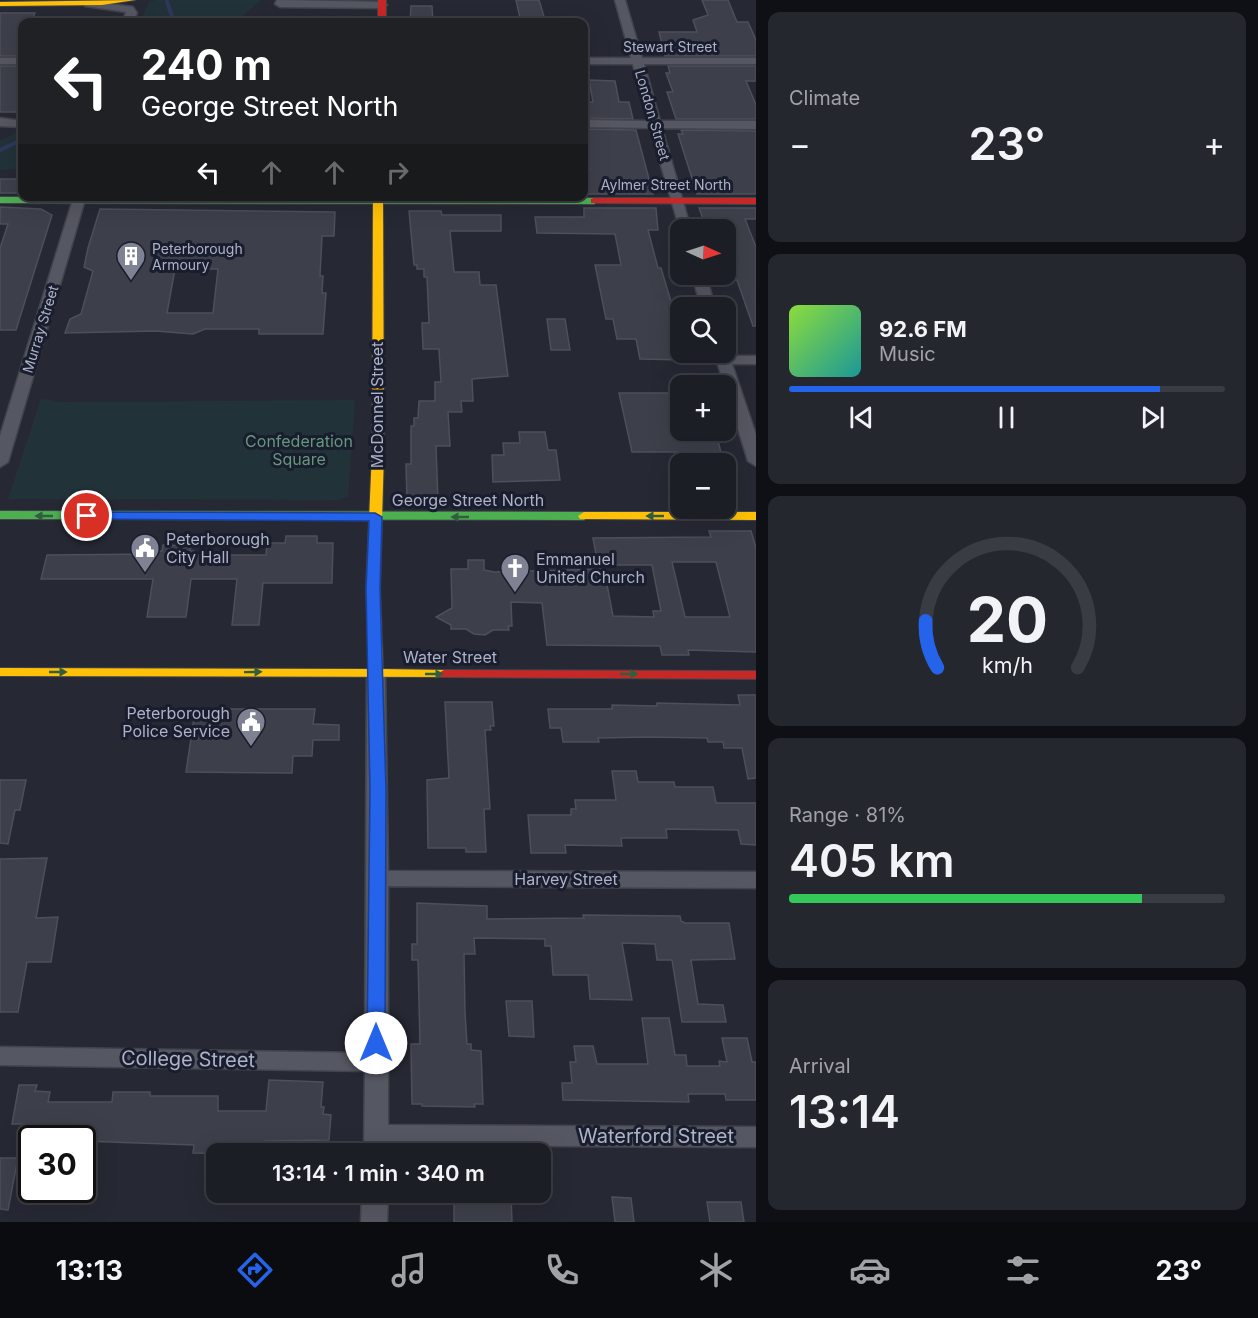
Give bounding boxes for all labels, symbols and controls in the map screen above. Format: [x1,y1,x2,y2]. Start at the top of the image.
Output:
street label: Stewart Street [623,38,717,55]
text: 240 m [141,39,272,90]
icon: left [42,42,120,120]
street label: London Street [632,68,674,163]
text: Climate [789,86,860,110]
text: George Street North [141,90,398,123]
text: 23° [969,116,1045,171]
text: − [789,124,811,164]
text: + [1203,124,1225,164]
icon: left [192,156,225,189]
icon: ahead [255,156,288,189]
icon: ahead [318,156,351,189]
icon: right [381,156,414,189]
street label: Aylmer Street North [601,176,731,193]
north arrow [670,219,736,285]
map controls [670,219,736,519]
building icon: Peterborough Armoury [115,240,147,282]
place label: Peterborough Armoury [152,240,243,273]
street label: Murray Street [19,283,62,375]
button: search [670,297,736,363]
text: 92.6 FM [879,316,967,342]
street label: McDonnel Street [367,342,387,468]
text: Music [879,342,936,366]
button: + [670,375,736,441]
icon: previous [845,401,878,434]
icon: pause [990,401,1023,434]
icon: next [1136,401,1169,434]
park label: Confederation Square [245,431,353,469]
button: − [670,453,736,519]
pin [61,490,112,541]
street label: George Street North [392,490,544,510]
icon: arrive [70,499,103,532]
one-way arrow [34,511,53,520]
one-way arrow [646,511,665,521]
one-way arrow [451,512,470,522]
place label: Peterborough City Hall [166,529,270,567]
public building icon: Peterborough City Hall [129,532,161,574]
place label: Emmanuel United Church [536,549,645,587]
church icon: Emmanuel United Church [499,552,531,594]
text: 20 [966,582,1048,657]
street label: Water Street [403,647,497,667]
text: km/h [982,652,1032,678]
one-way arrow [49,667,68,677]
one-way arrow [244,667,263,676]
one-way arrow [425,669,444,679]
one-way arrow [620,669,639,679]
place label: Peterborough Police Service [122,703,230,741]
public building icon: Peterborough Police Service [235,706,267,748]
text: Range · 81% [789,803,906,827]
text: 405 km [789,833,954,888]
street label: Harvey Street [514,869,618,889]
position arrow [344,1011,408,1075]
street label: College Street [121,1046,256,1072]
text: Arrival [789,1054,851,1078]
text: 13:14 [789,1084,900,1139]
street label: Waterford Street [578,1124,734,1148]
speed limit sign: 30 [18,1125,96,1203]
text: 13:14 · 1 min · 340 m [272,1160,485,1186]
icon: directions [234,1249,276,1291]
icon: music [388,1249,430,1291]
icon: phone [541,1249,583,1291]
icon: climate [695,1249,737,1291]
icon: car [849,1249,891,1291]
icon: filters [1002,1249,1044,1291]
text: 13:13 [56,1254,123,1287]
text: 23° [1156,1254,1202,1287]

